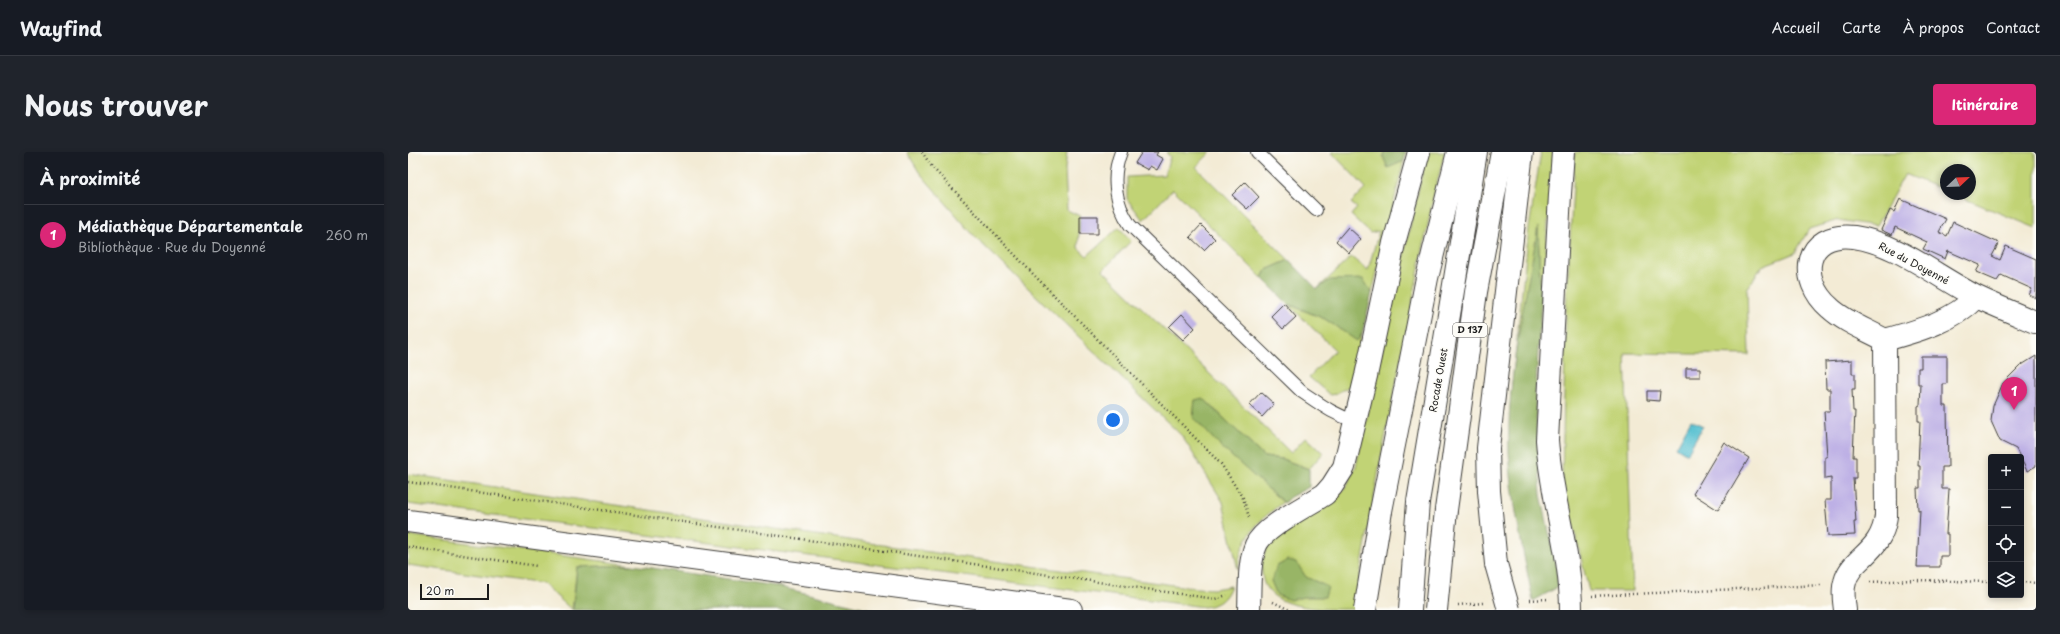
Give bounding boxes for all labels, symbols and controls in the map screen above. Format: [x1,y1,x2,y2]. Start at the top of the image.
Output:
text: Wayfind [20,14,102,42]
text: Accueil [1772,17,1820,38]
text: Carte [1842,17,1881,38]
text: À propos [1903,17,1964,38]
text: Contact [1986,17,2040,38]
text: Nous trouver [24,83,208,126]
button: Itinéraire [1933,84,2036,125]
north arrow [1940,164,1976,200]
text: À proximité [40,165,140,191]
text: Médiathèque Départementale [78,214,303,237]
text: 1 [50,225,56,244]
text: 260 m [326,225,368,244]
text: Bibliothèque · Rue du Doyenné [78,237,266,256]
street label: Rue du Doyenné [1876,238,1952,288]
road number: D 137 [1453,323,1487,337]
street label: Rocade Ouest [1424,347,1451,413]
pin: 1 [2001,377,2027,410]
your location [1103,410,1123,430]
map controls [1988,454,2024,598]
button: + [1988,454,2024,490]
button: − [1988,490,2024,526]
button: locate [1988,526,2024,562]
button: layers [1988,562,2024,598]
scale bar [420,582,489,601]
text: 20 m [426,582,454,599]

